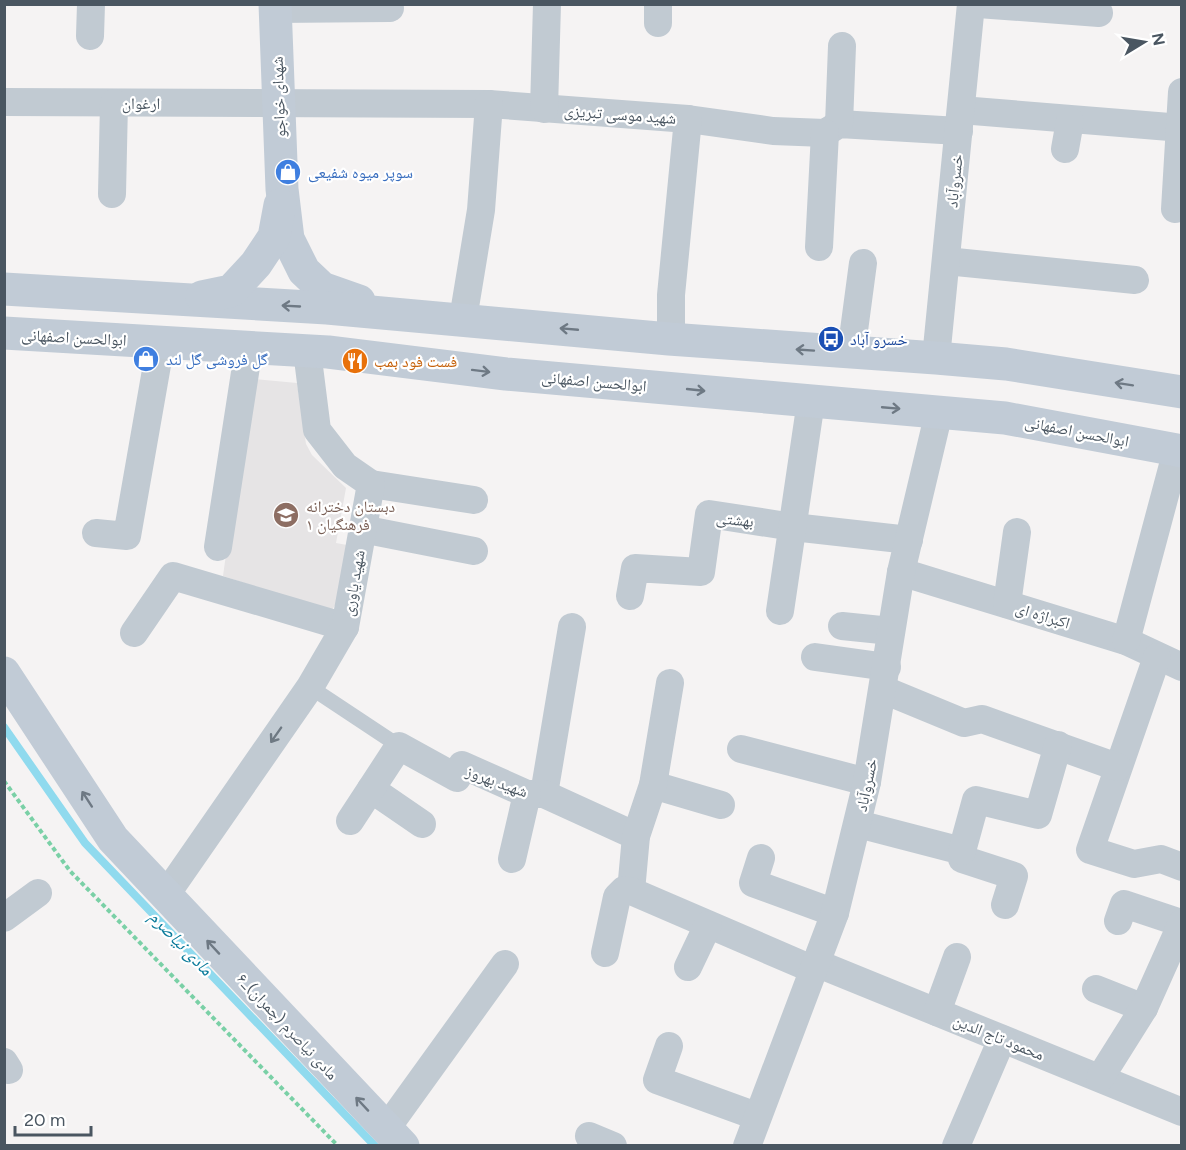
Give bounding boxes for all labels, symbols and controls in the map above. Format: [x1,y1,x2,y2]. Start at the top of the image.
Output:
north arrow [1114,12,1174,72]
text: N [1148,31,1169,47]
street label: شهدای خواجو [268,56,290,138]
street label: ارغوان [122,94,160,114]
street label: شهید موسی تبریزی [563,101,677,129]
street label: خسروآباد [942,153,967,209]
shop icon: سوپر میوه شفیعی [273,157,303,187]
place label: سوپر میوه شفیعی [308,163,413,183]
one-way arrow [281,301,301,312]
one-way arrow [559,323,579,334]
bus stop icon: خسرو آباد [816,324,846,354]
street label: ابوالحسن اصفهانی [21,325,127,351]
place label: خسرو آباد [850,330,908,349]
shop icon: گل فروشی گل لند [131,344,161,374]
one-way arrow [795,344,815,355]
restaurant icon: فست فود بمب [340,346,370,376]
place label: گل فروشی گل لند [166,350,268,370]
place label: فست فود بمب [374,352,457,371]
one-way arrow [471,366,491,377]
street label: ابوالحسن اصفهانی [540,367,647,397]
one-way arrow [1114,378,1134,389]
one-way arrow [686,385,706,396]
one-way arrow [880,403,900,414]
street label: ابوالحسن اصفهانی [1023,412,1131,452]
place label: دبستان دخترانه فرهنگیان ۱ [306,497,395,535]
school or university icon: دبستان دخترانه فرهنگیان ۱ [271,500,301,530]
street label: بهشتی [715,508,755,532]
street label: شهید یاوری [338,548,370,618]
street label: اکبراژه ای [1013,598,1072,634]
one-way arrow [270,727,282,743]
street label: خسروآباد [852,757,881,813]
street label: شهید بهروز [462,761,530,801]
one-way arrow [81,791,93,808]
water label: مادی نیاصرم [144,906,218,981]
one-way arrow [206,940,220,955]
street label: ۶_مادی نیاصرم (چمران) [233,969,342,1084]
street label: محمود تاج الدین [950,1011,1047,1065]
one-way arrow [355,1096,369,1111]
scale bar [15,1099,92,1137]
text: 20 m [24,1109,65,1131]

